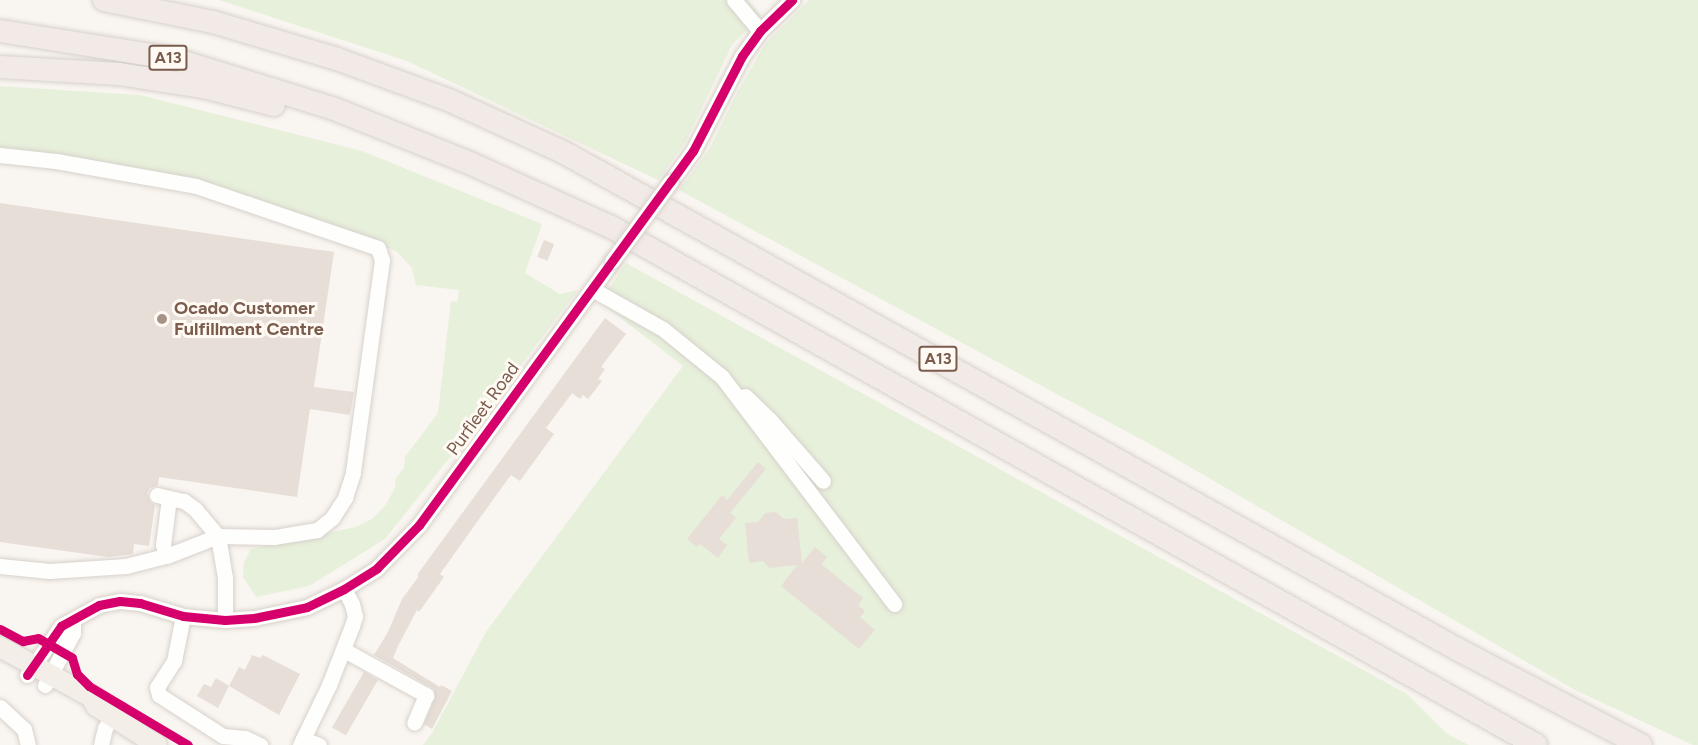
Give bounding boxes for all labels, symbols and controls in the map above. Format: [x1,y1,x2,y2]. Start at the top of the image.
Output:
road number: A13 [147,45,189,71]
place label: Ocado Customer Fulfillment Centre [174,298,324,340]
marker: Ocado Customer Fulfillment Centre [155,312,169,326]
road number: A13 [917,346,959,372]
street label: Purfleet Road [442,358,524,460]

